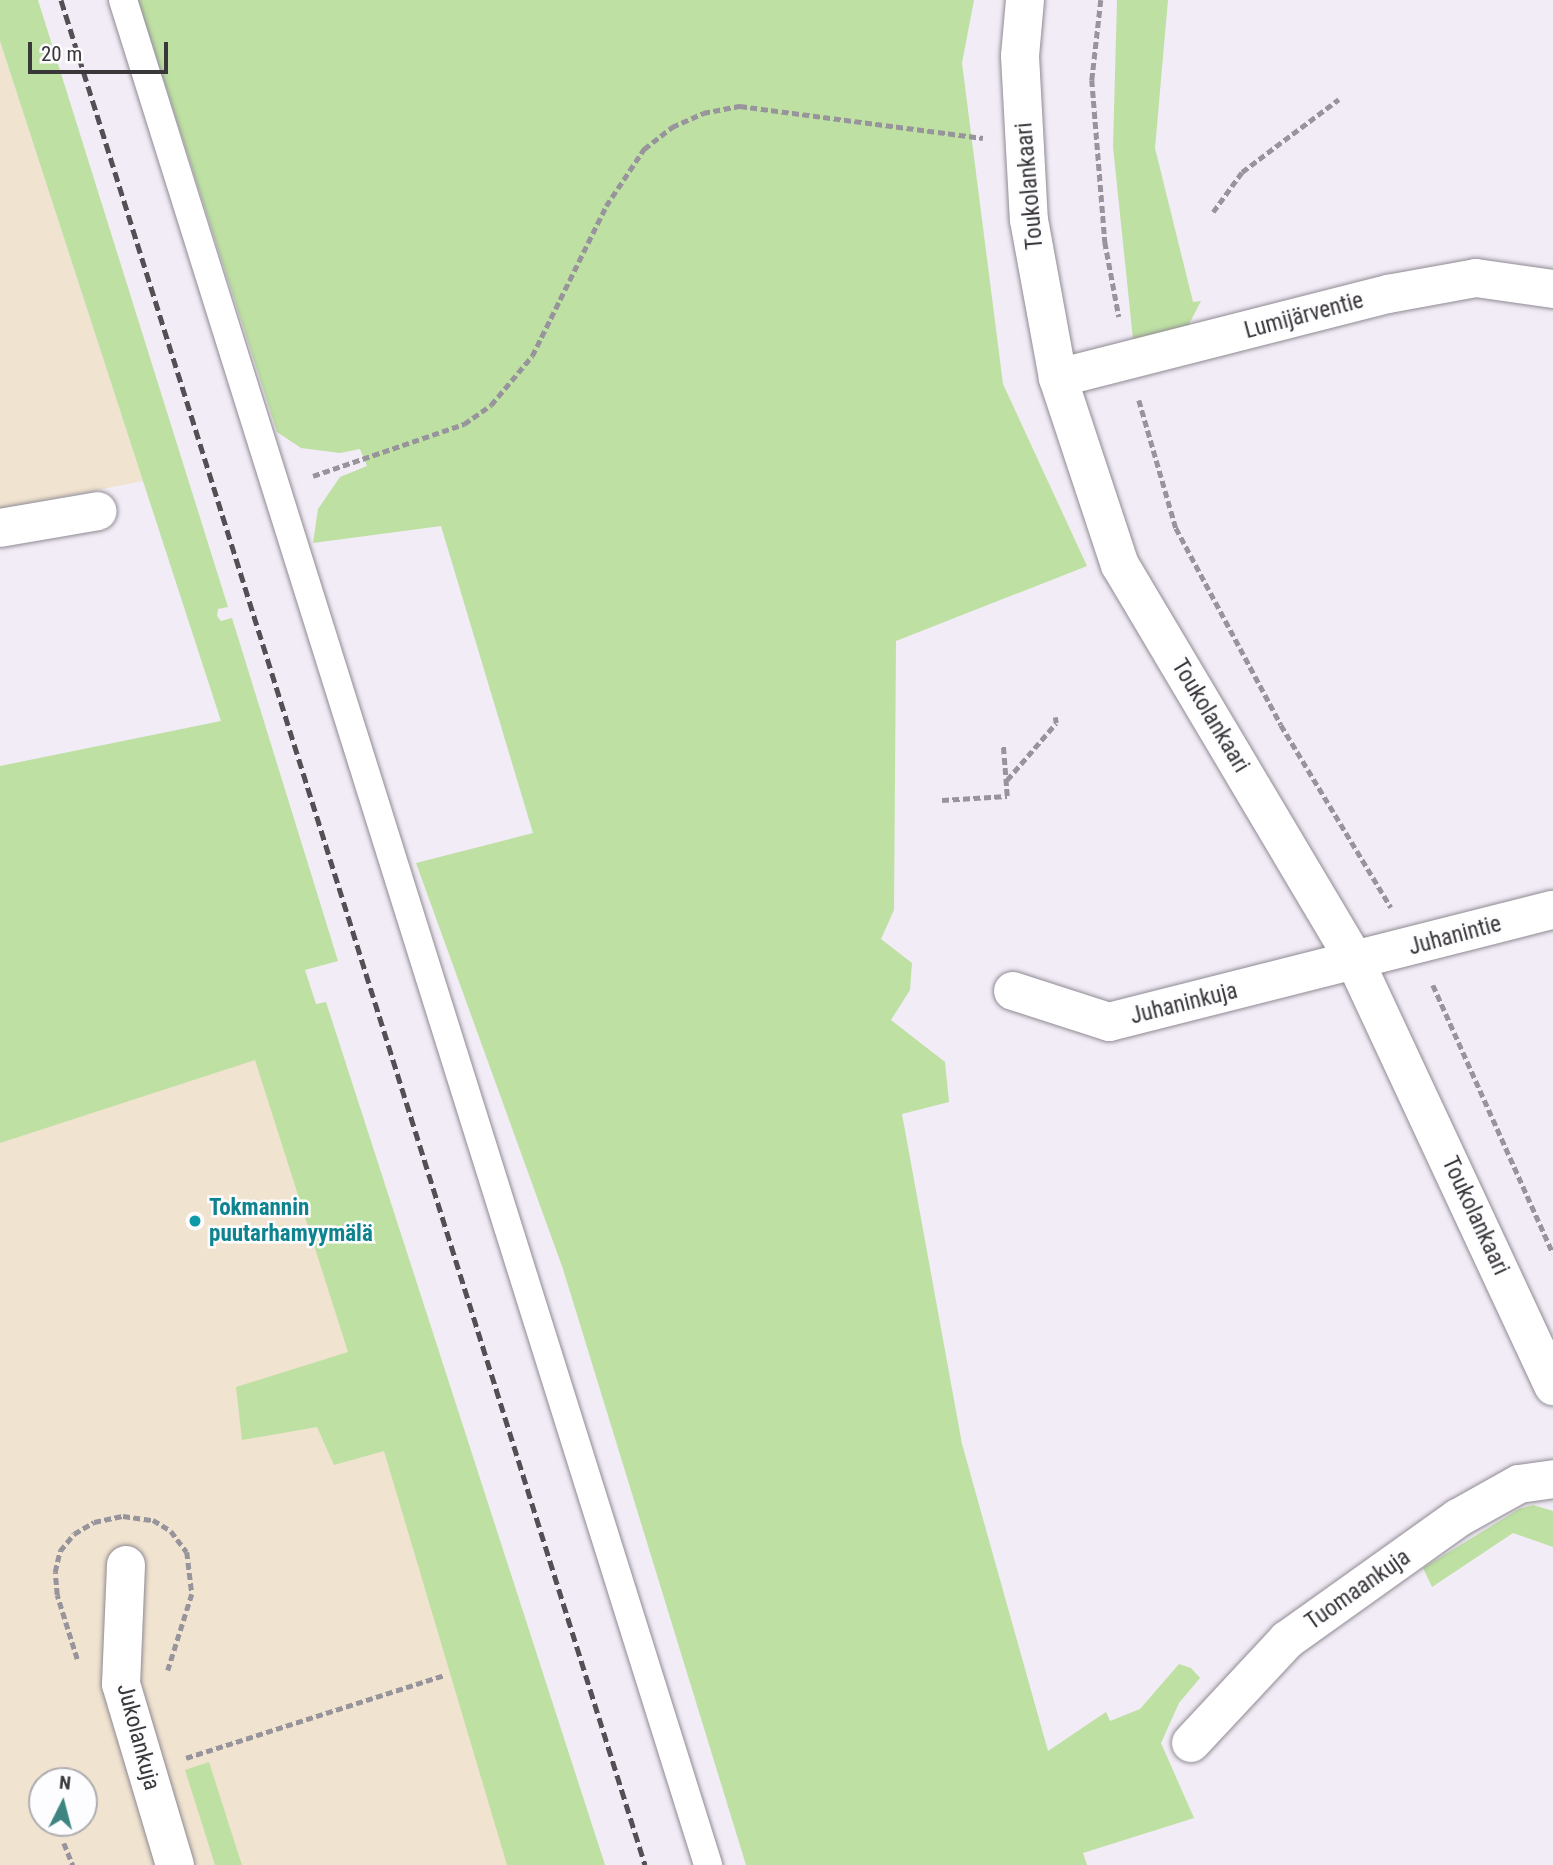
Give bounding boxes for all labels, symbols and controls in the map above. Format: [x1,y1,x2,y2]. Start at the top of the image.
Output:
scale bar [32,28,172,72]
text: 20 m [41,42,82,66]
street label: Toukolankaari [1011,121,1049,251]
street label: Lumijärventie [1241,287,1367,345]
street label: Toukolankaari [1165,654,1255,778]
street label: Juhanintie [1406,910,1504,962]
street label: Juhaninkuja [1128,977,1240,1031]
street label: Toukolankaari [1436,1152,1514,1280]
place label: Tokmannin puutarhamyymälä [209,1194,373,1248]
marker: Tokmannin puutarhamyymälä [187,1213,203,1229]
street label: Tuomaankuja [1300,1544,1416,1636]
street label: Jukolankuja [111,1681,165,1793]
north arrow [28,1767,98,1837]
text: N [58,1771,72,1795]

